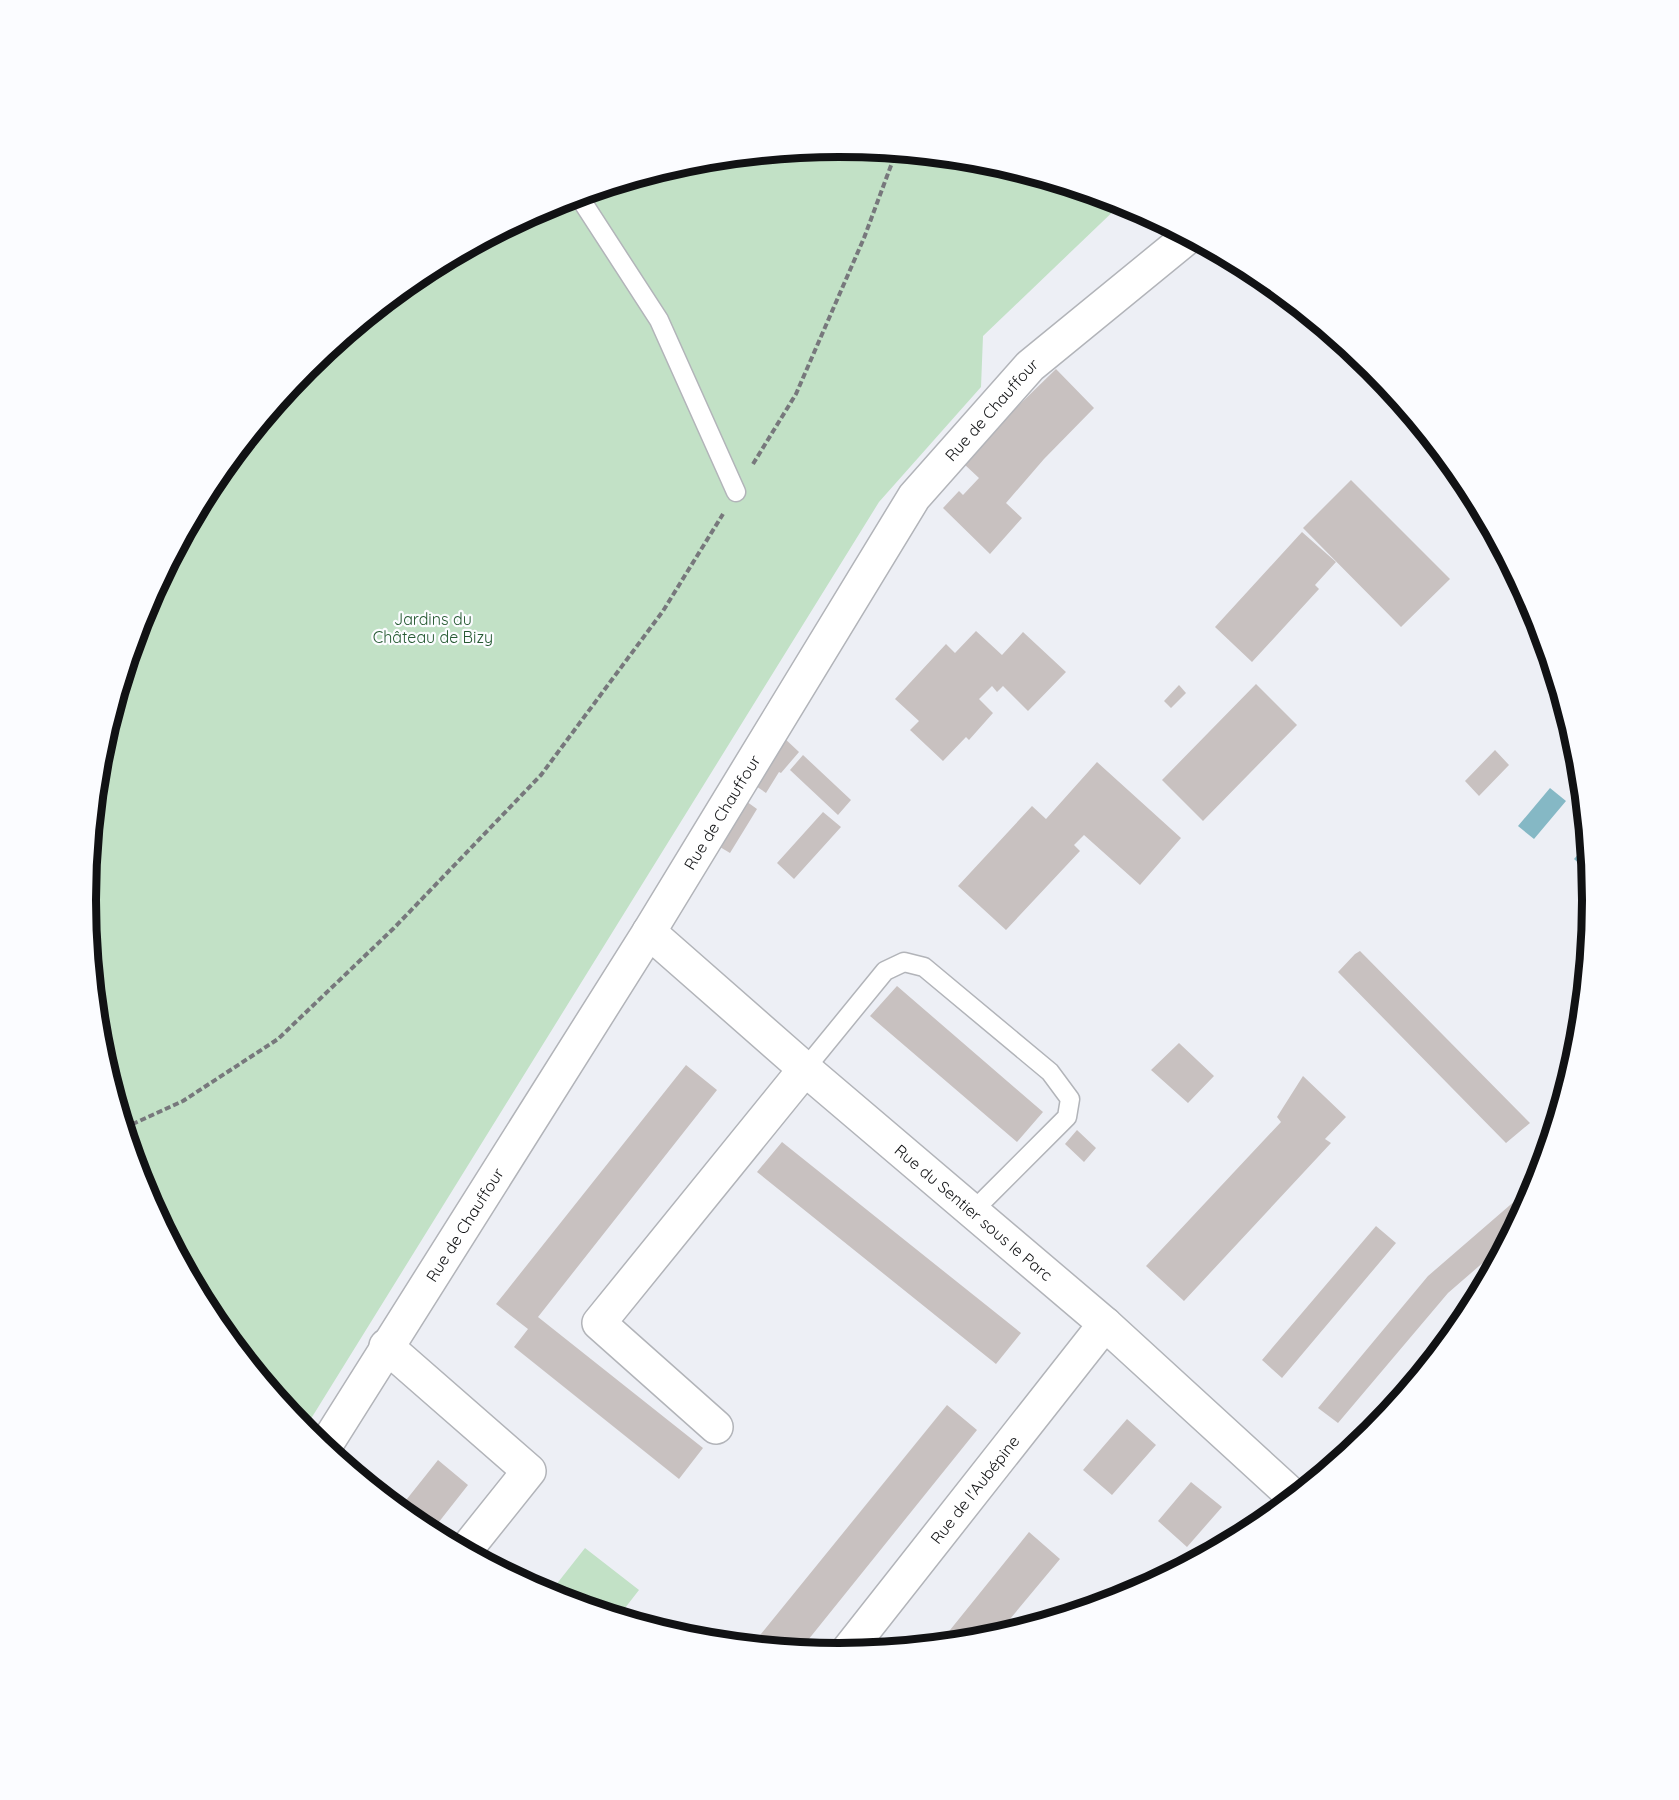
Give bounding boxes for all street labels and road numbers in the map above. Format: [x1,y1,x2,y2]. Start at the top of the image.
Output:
street label: Rue de Chauffour [941,354,1042,465]
street label: Rue de Chauffour [679,751,765,873]
street label: Rue du Sentier sous le Parc [891,1140,1057,1285]
street label: Rue de Chauffour [421,1164,508,1285]
street label: Rue de l'Aubépine [926,1431,1023,1548]

